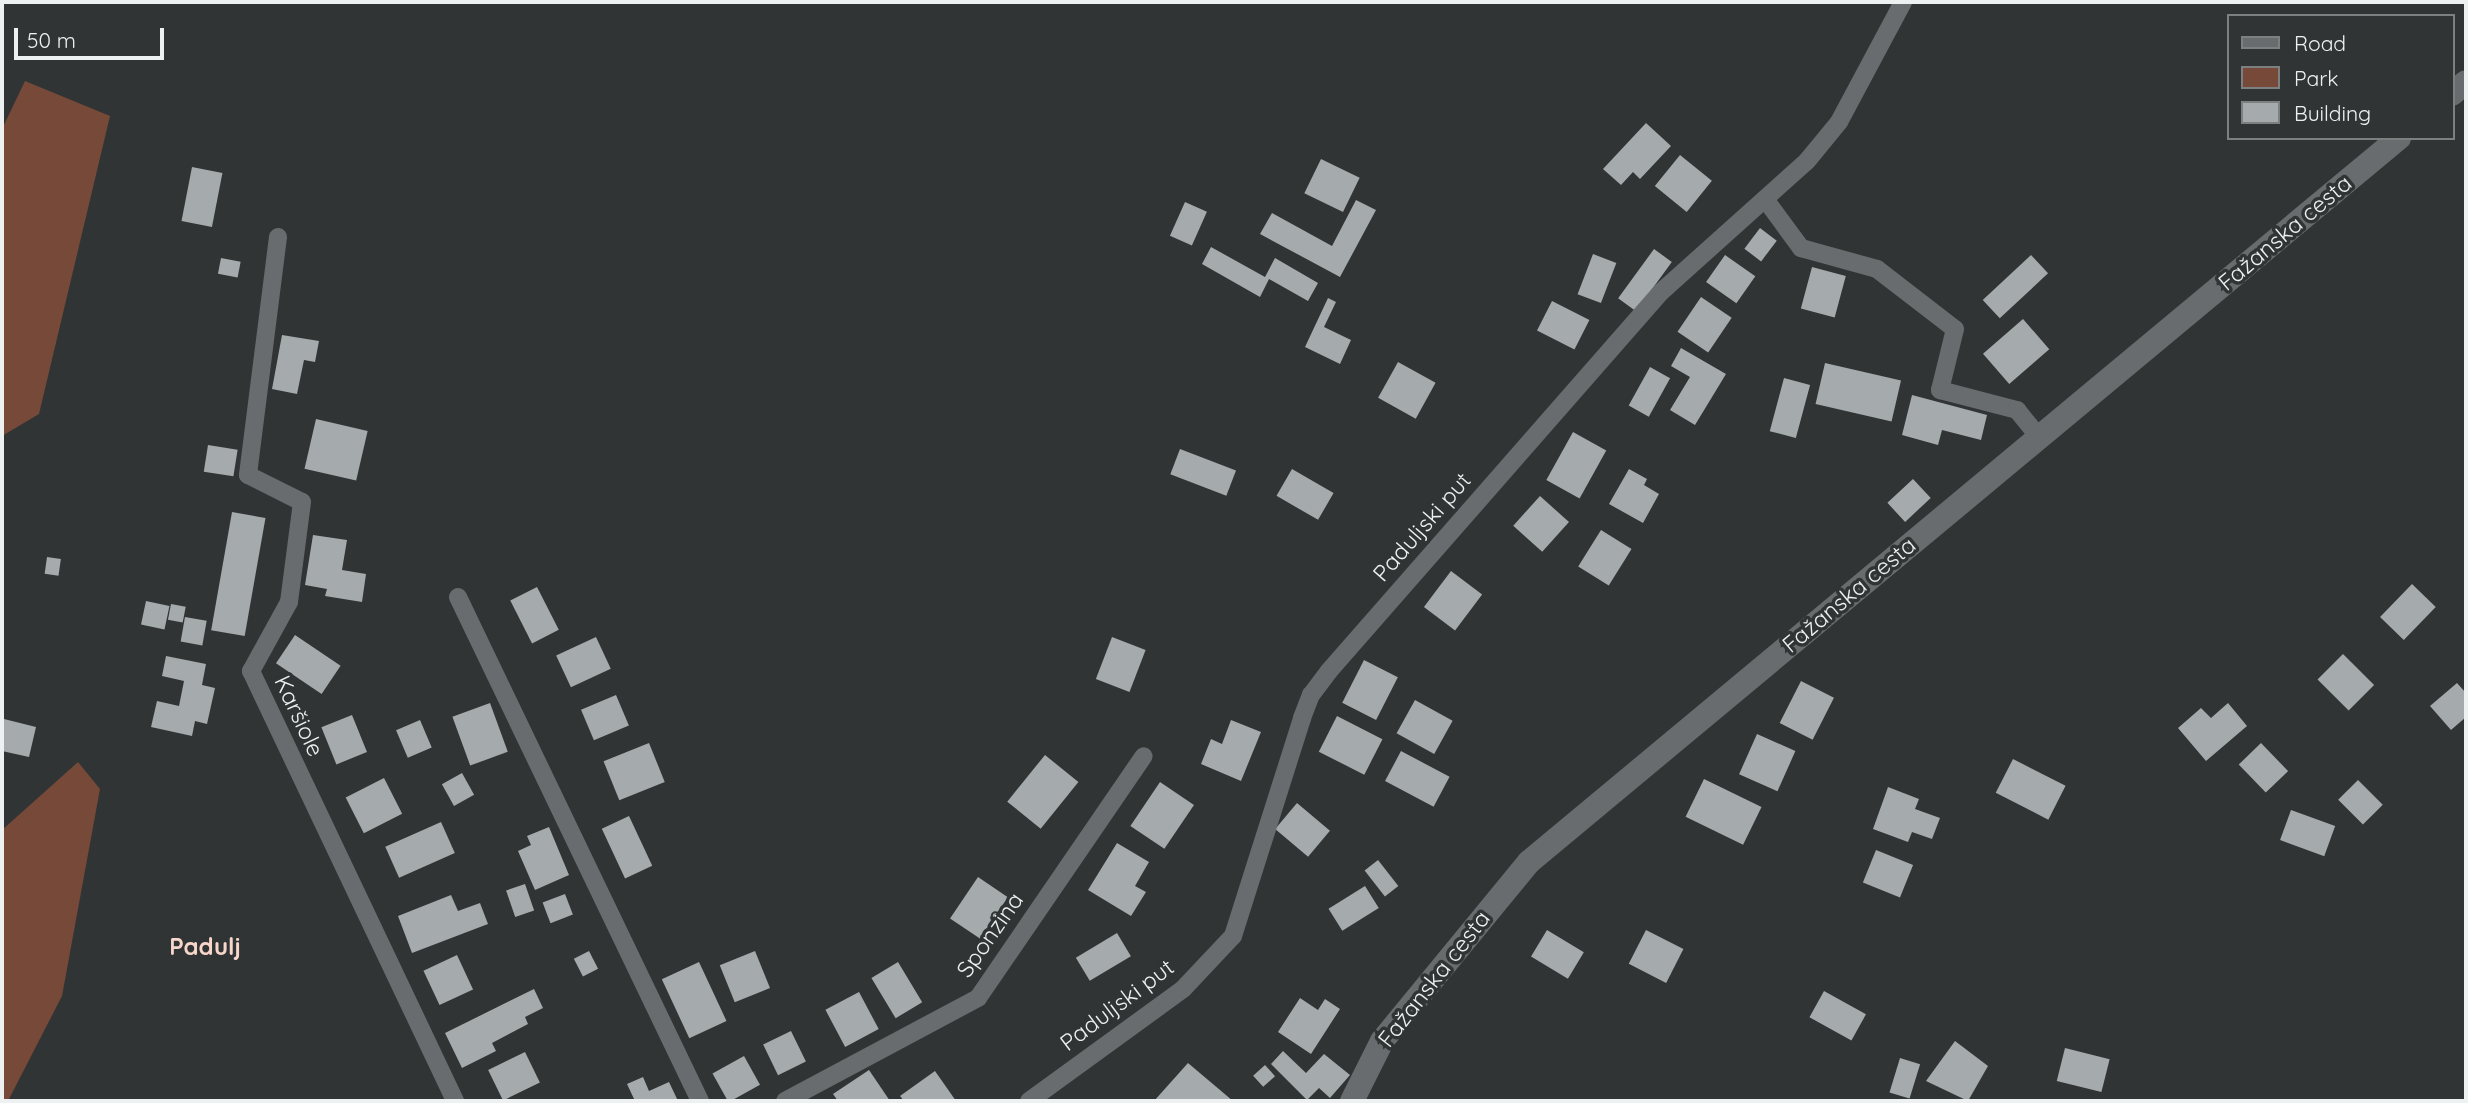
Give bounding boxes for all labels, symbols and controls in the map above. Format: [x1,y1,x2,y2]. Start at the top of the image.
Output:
scale bar [18,14,168,58]
legend [2226,14,2454,140]
text: 50 m [27,27,76,53]
text: Road [2294,30,2346,56]
text: Park [2294,65,2338,91]
text: Building [2294,100,2371,126]
street label: Fažanska cesta [2213,169,2357,297]
street label: Paduljski put [1367,467,1477,587]
street label: Fažanska cesta [1777,531,1921,659]
street label: Karšiole [268,671,330,761]
street label: Sponzina [951,887,1029,983]
street label: Fažanska cesta [1372,905,1496,1053]
district label: Padulj [169,933,241,961]
street label: Paduljski put [1055,953,1179,1057]

